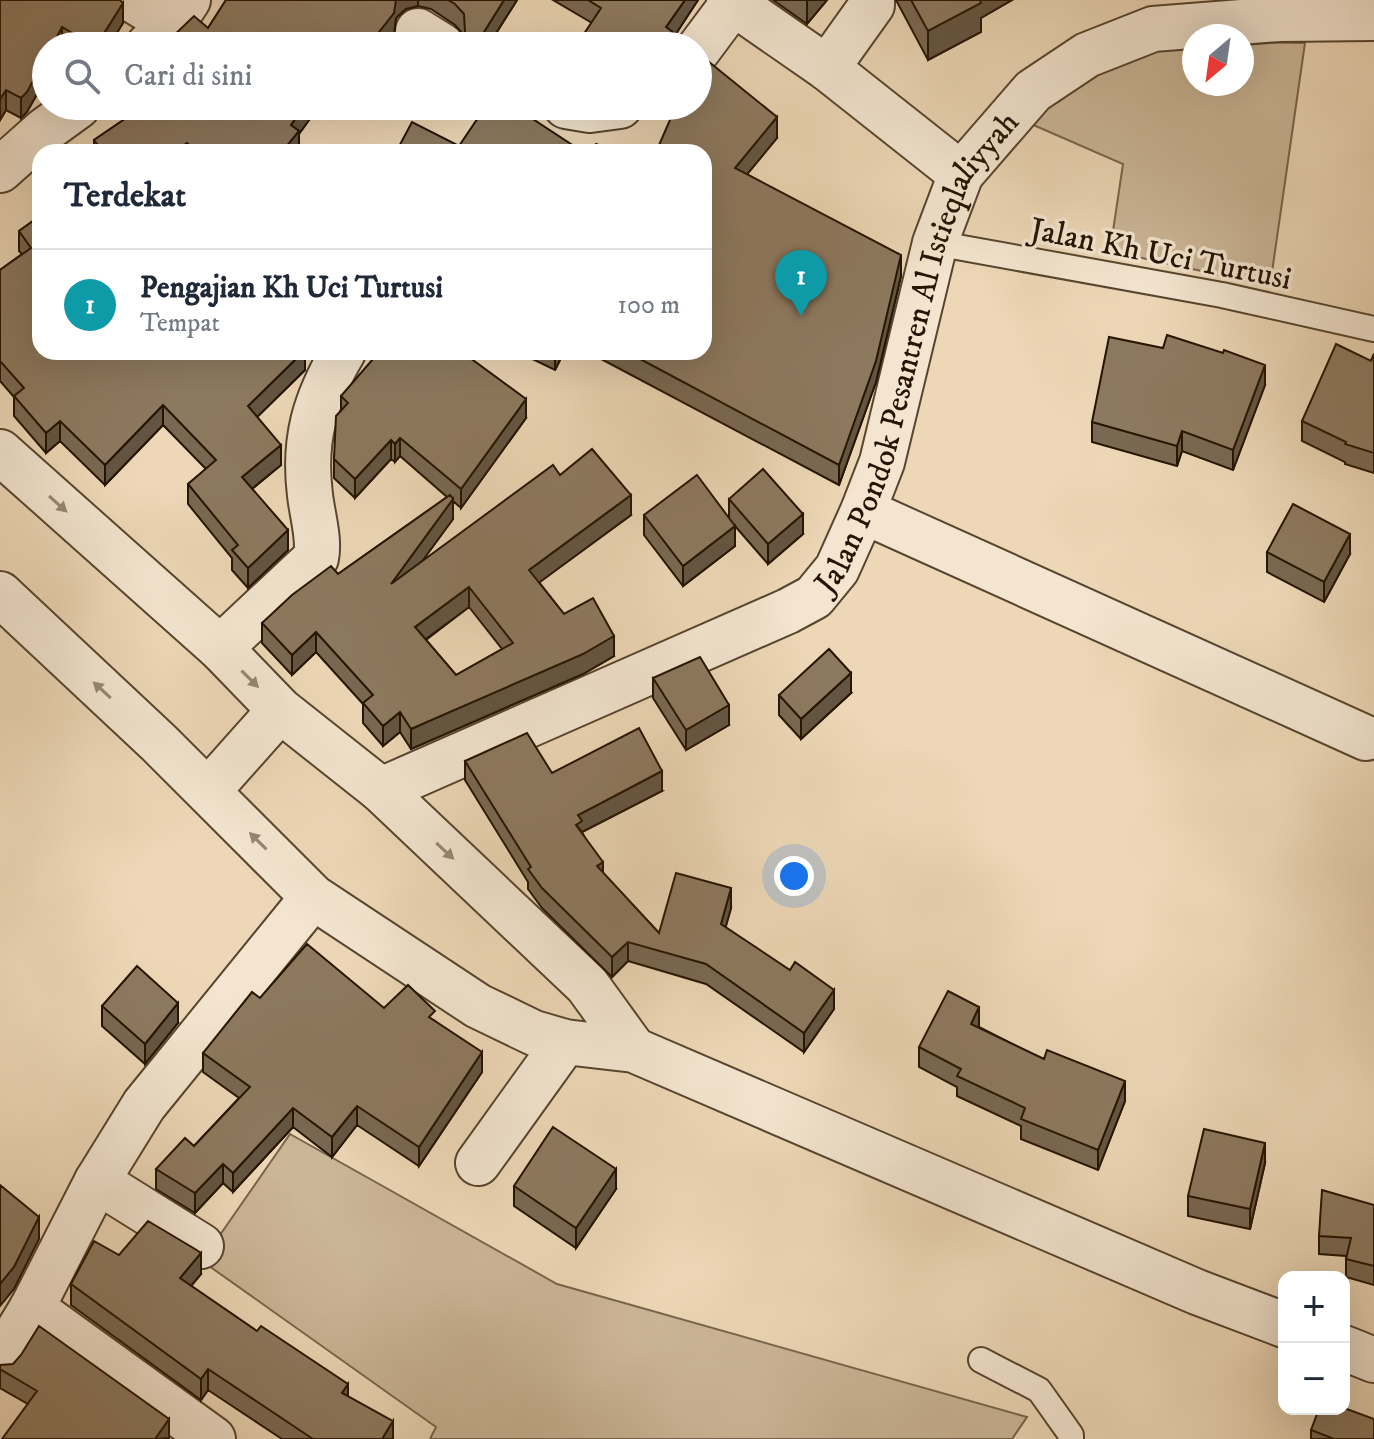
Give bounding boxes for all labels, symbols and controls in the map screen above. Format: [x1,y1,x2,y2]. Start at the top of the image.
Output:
north arrow [1182,24,1254,96]
search box [32,32,712,120]
icon: search [60,54,104,98]
text: Cari di sini [124,58,252,95]
street label: Jalan Pondok Pesantren Al Istieqlaliyyah [805,103,1029,605]
text: Terdekat [64,175,186,217]
street label: Jalan Kh Uci Turtusi [1024,209,1295,300]
pin: 1 [775,250,827,316]
text: Pengajian Kh Uci Turtusi [140,270,443,307]
text: 1 [85,289,95,322]
text: 100 m [617,289,680,322]
text: Tempat [140,307,220,340]
one-way arrow [49,495,68,513]
one-way arrow [240,669,259,688]
one-way arrow [93,681,112,699]
one-way arrow [249,832,268,851]
one-way arrow [435,842,454,860]
your location [774,856,814,896]
map controls [1278,1271,1350,1415]
button: + [1278,1271,1350,1343]
button: − [1278,1343,1350,1415]

